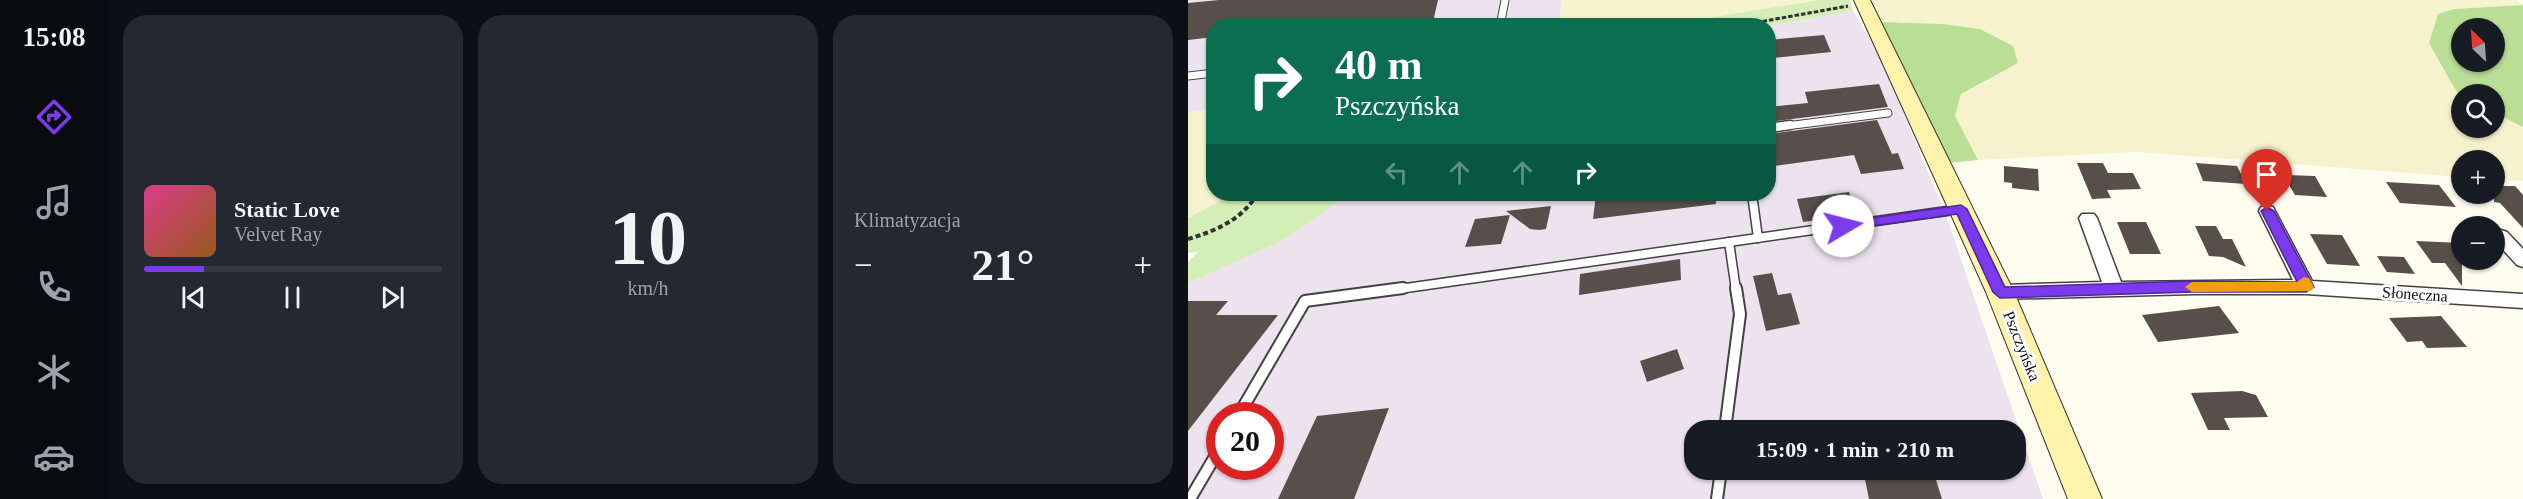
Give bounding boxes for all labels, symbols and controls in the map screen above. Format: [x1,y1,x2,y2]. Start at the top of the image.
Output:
north arrow [2451,18,2505,72]
map controls [2451,18,2505,270]
text: 15:08 [23,22,86,52]
icon: right [1236,42,1314,120]
text: 40 m [1335,42,1423,88]
button: search [2451,84,2505,138]
text: Pszczyńska [1335,91,1459,121]
icon: directions [33,96,75,138]
pin [2241,149,2292,211]
button: + [2451,150,2505,204]
icon: left [1380,156,1413,189]
icon: ahead [1443,156,1476,189]
icon: ahead [1506,156,1539,189]
icon: right [1569,156,1602,189]
icon: arrive [2250,158,2283,191]
icon: music [33,181,75,223]
text: 10 [609,194,687,281]
position arrow [1811,194,1875,258]
text: Static Love [234,197,340,222]
text: Klimatyzacja [854,209,961,231]
button: − [2451,216,2505,270]
text: Velvet Ray [234,223,322,245]
text: 21° [972,240,1035,290]
text: − [854,247,873,283]
text: + [1133,247,1152,283]
icon: phone [33,266,75,308]
text: km/h [627,277,669,299]
icon: previous [177,281,210,314]
icon: pause [276,281,309,314]
icon: next [376,281,409,314]
street label: Słoneczna [2382,283,2448,305]
street label: Pszczyńska [1999,309,2044,384]
icon: climate [33,351,75,393]
speed limit sign: 20 [1206,402,1284,480]
icon: car [33,436,75,478]
text: 15:09 · 1 min · 210 m [1756,437,1954,462]

